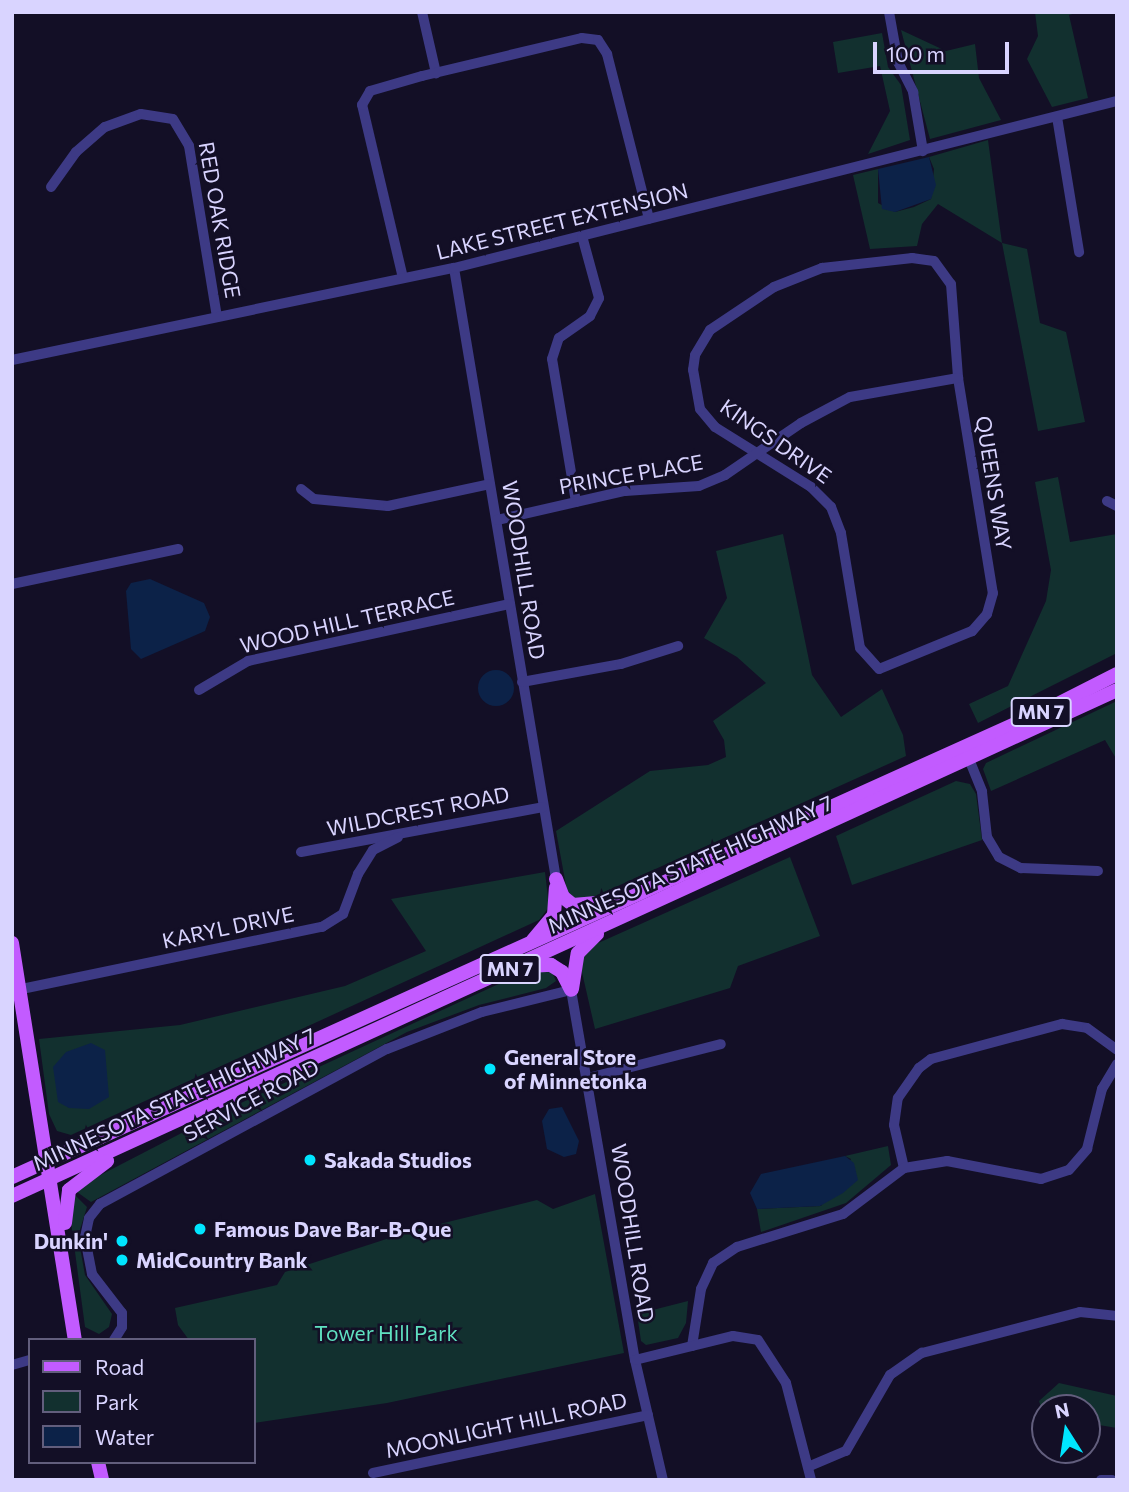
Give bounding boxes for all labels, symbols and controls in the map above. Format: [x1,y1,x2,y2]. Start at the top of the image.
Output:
scale bar [877,28,1014,72]
text: 100 m [886,41,945,66]
street label: RED OAK RIDGE [194,140,246,300]
street label: LAKE STREET EXTENSION [433,177,691,265]
street label: KINGS DRIVE [716,393,836,489]
street label: QUEENS WAY [971,414,1017,552]
street label: PRINCE PLACE [557,449,705,499]
street label: WOODHILL ROAD [497,479,551,661]
street label: WOOD HILL TERRACE [237,584,457,658]
road number: MN 7 [1010,696,1072,727]
street label: WILDCREST ROAD [325,781,511,841]
street label: MINNESOTA STATE HIGHWAY 7 [544,790,836,938]
street label: KARYL DRIVE [160,901,296,953]
road number: MN 7 [478,953,542,984]
street label: MINNESOTA STATE HIGHWAY 7 [28,1022,320,1176]
place label: General Store of Minnetonka [504,1044,647,1094]
street label: SERVICE ROAD [179,1054,323,1146]
marker: General Store of Minnetonka [482,1061,498,1077]
street label: WOODHILL ROAD [606,1142,660,1324]
place label: Sakada Studios [324,1147,472,1173]
marker: Sakada Studios [302,1152,318,1168]
place label: Famous Dave Bar-B-Que [214,1216,451,1242]
marker: Famous Dave Bar-B-Que [192,1221,208,1237]
place label: Dunkin' [34,1228,108,1254]
marker: Dunkin' [114,1233,130,1249]
place label: MidCountry Bank [136,1247,308,1273]
marker: MidCountry Bank [114,1252,130,1268]
park label: Tower Hill Park [314,1320,458,1346]
legend [28,1338,256,1464]
text: Road [95,1354,144,1379]
street label: MOONLIGHT HILL ROAD [383,1387,629,1463]
text: Park [95,1389,139,1414]
north arrow [1031,1394,1101,1464]
text: N [1053,1397,1071,1423]
text: Water [95,1424,154,1449]

